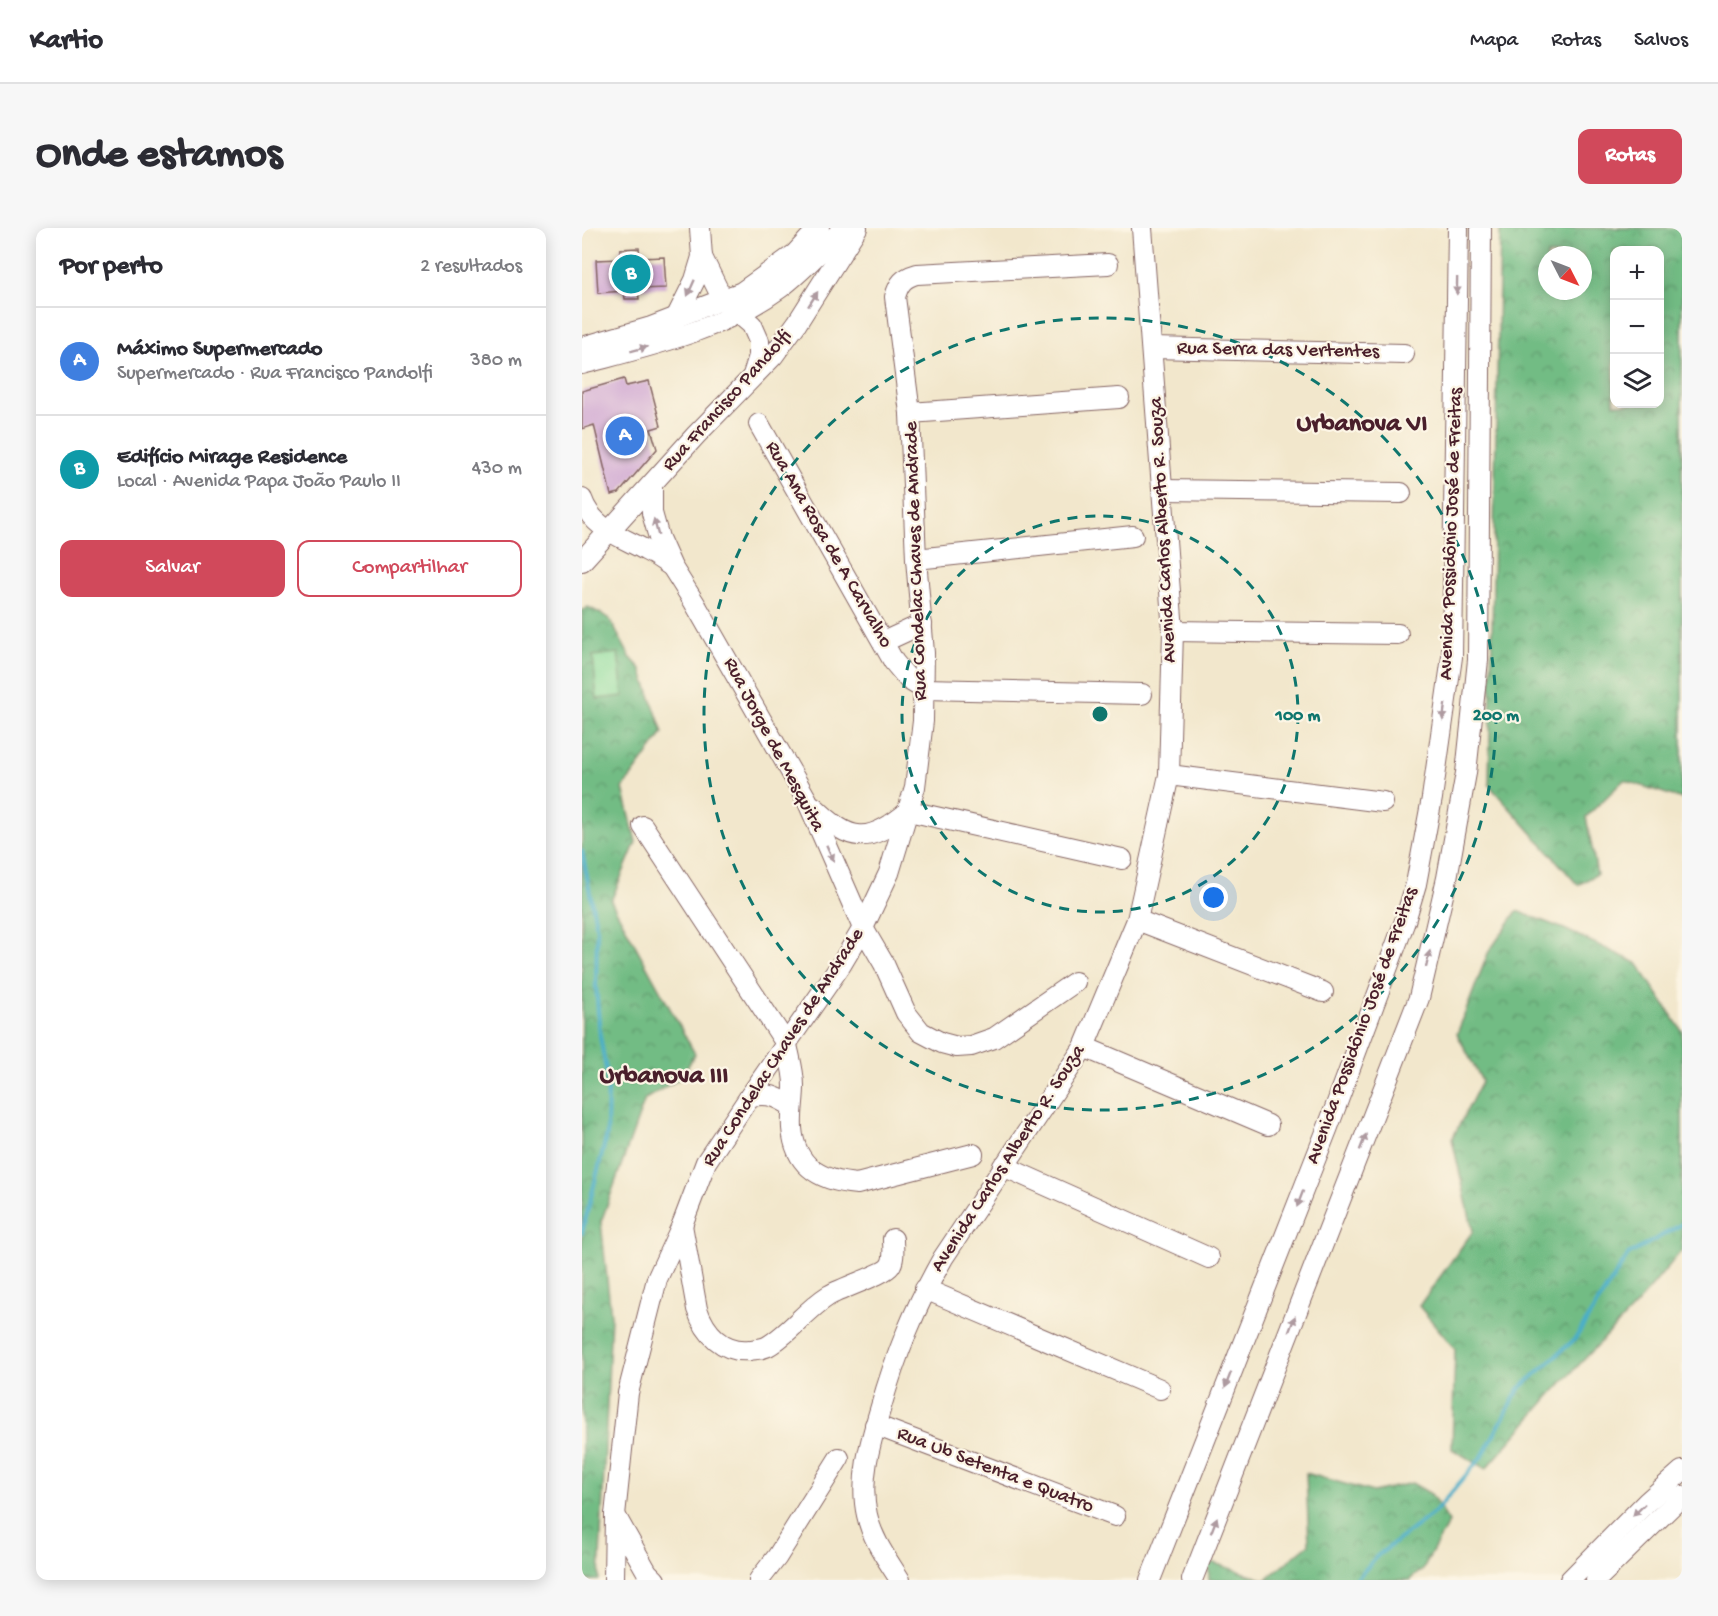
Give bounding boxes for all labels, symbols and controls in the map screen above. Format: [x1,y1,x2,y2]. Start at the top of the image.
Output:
text: Kartio [30,25,103,58]
text: Mapa [1470,29,1518,54]
text: Rotas [1551,29,1601,54]
text: Salvos [1634,29,1688,54]
button: Rotas [1578,129,1682,184]
text: Onde estamos [36,132,282,181]
north arrow [1538,246,1592,300]
map controls [1610,246,1664,408]
button: + [1610,246,1664,300]
text: Por perto [60,252,163,283]
pin: B [611,252,650,296]
text: 2 resultados [420,256,522,279]
one-way arrow [1452,277,1462,296]
one-way arrow [686,280,696,298]
one-way arrow [807,291,818,307]
button: − [1610,300,1664,354]
street label: Rua Francisco Pandolfi [658,325,798,477]
text: Máximo Supermercado [117,337,322,363]
street label: Rua Serra das Vertentes [1177,338,1380,364]
one-way arrow [629,344,648,354]
text: A [74,350,85,373]
text: 380 m [470,350,522,373]
button: layers [1610,354,1664,408]
text: Supermercado · Rua Francisco Pandolfi [117,363,433,386]
street label: Avenida Possidônio José de Freitas [1435,387,1469,681]
street label: Avenida Carlos Alberto R. Souza [1146,396,1182,663]
district label: Urbanova VI [1297,410,1427,441]
pin: A [606,414,645,458]
street label: Rua Condelac Chaves de Andrade [901,420,933,701]
street label: Rua Ana Rosa de A Carvalho [759,438,897,652]
text: Edifício Mirage Residence [117,445,347,471]
text: B [74,458,85,481]
text: 430 m [472,458,522,481]
text: Local · Avenida Papa João Paulo II [117,471,401,494]
one-way arrow [651,518,661,537]
button: Salvar [60,540,285,597]
button: Compartilhar [297,540,522,597]
street label: Rua Jorge de Mesquita [717,654,829,837]
one-way arrow [1440,703,1449,722]
centre of rings [1090,704,1110,724]
text: 100 m [1275,706,1321,727]
text: 200 m [1473,706,1519,727]
one-way arrow [825,845,835,863]
your location [1199,883,1228,912]
street label: Avenida Possidônio José de Freitas [1302,884,1424,1167]
street label: Rua Condelac Chaves de Andrade [698,924,870,1171]
one-way arrow [1423,950,1433,968]
street label: Avenida Carlos Alberto R. Souza [927,1040,1092,1277]
district label: Urbanova III [599,1062,729,1093]
one-way arrow [1358,1133,1368,1151]
one-way arrow [1294,1190,1304,1208]
one-way arrow [1288,1315,1297,1333]
one-way arrow [1223,1371,1233,1389]
street label: Rua Ub Setenta e Quatro [893,1423,1097,1519]
one-way arrow [1632,1503,1646,1517]
one-way arrow [1209,1516,1219,1534]

